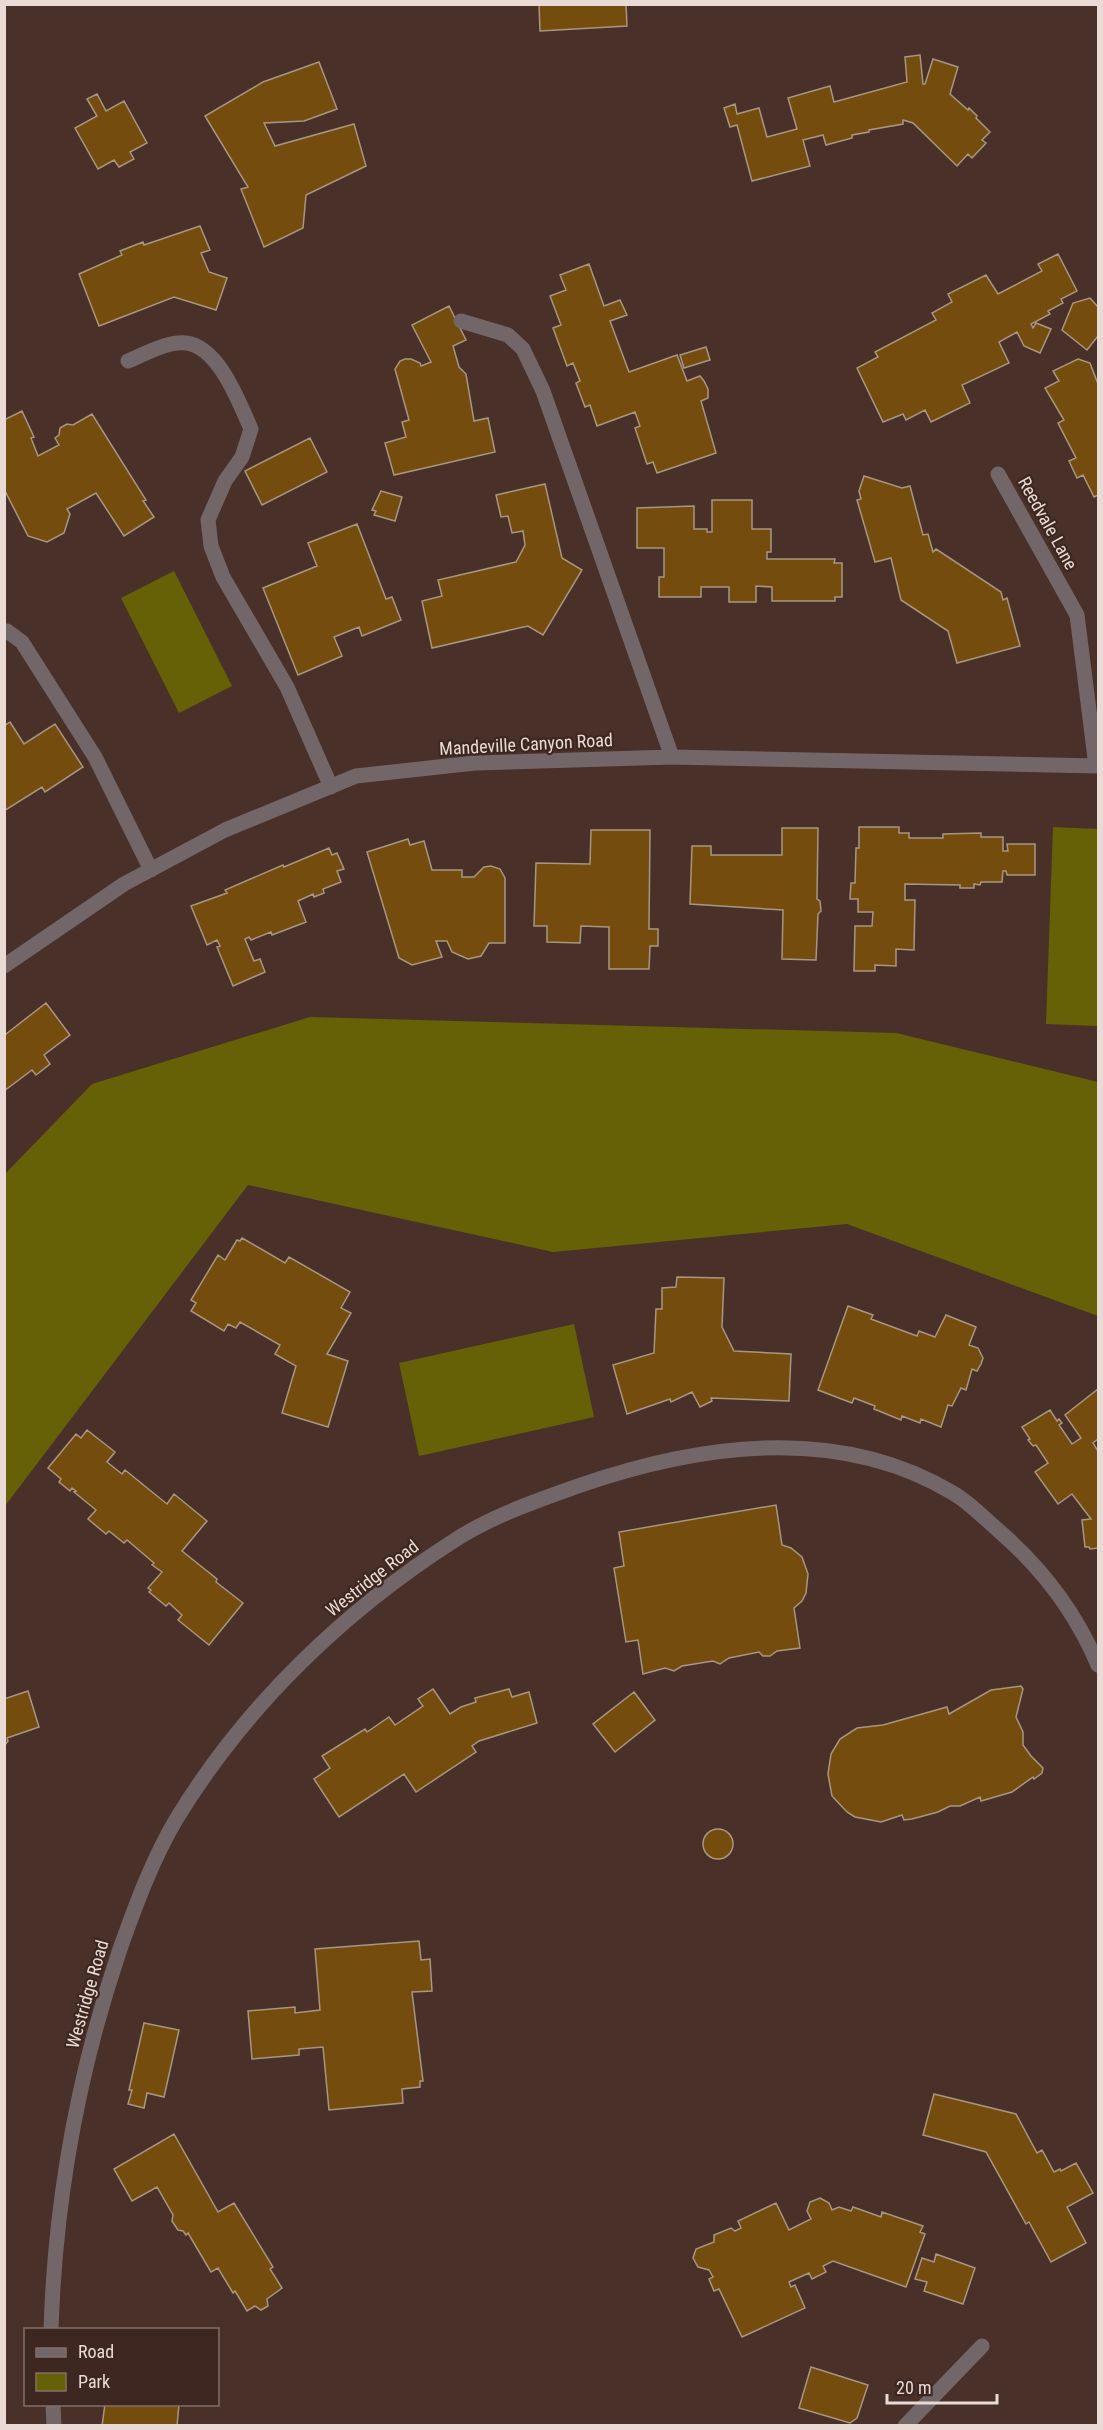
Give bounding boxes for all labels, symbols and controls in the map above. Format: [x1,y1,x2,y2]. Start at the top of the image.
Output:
street label: Reedvale Lane [1014,473,1082,573]
street label: Mandeville Canyon Road [439,729,613,759]
street label: Westridge Road [322,1535,422,1621]
street label: Westridge Road [62,1937,112,2051]
legend [24,2328,219,2406]
text: Road [78,2341,114,2362]
scale bar [887,2367,996,2405]
text: Park [78,2371,110,2392]
text: 20 m [896,2377,931,2398]

